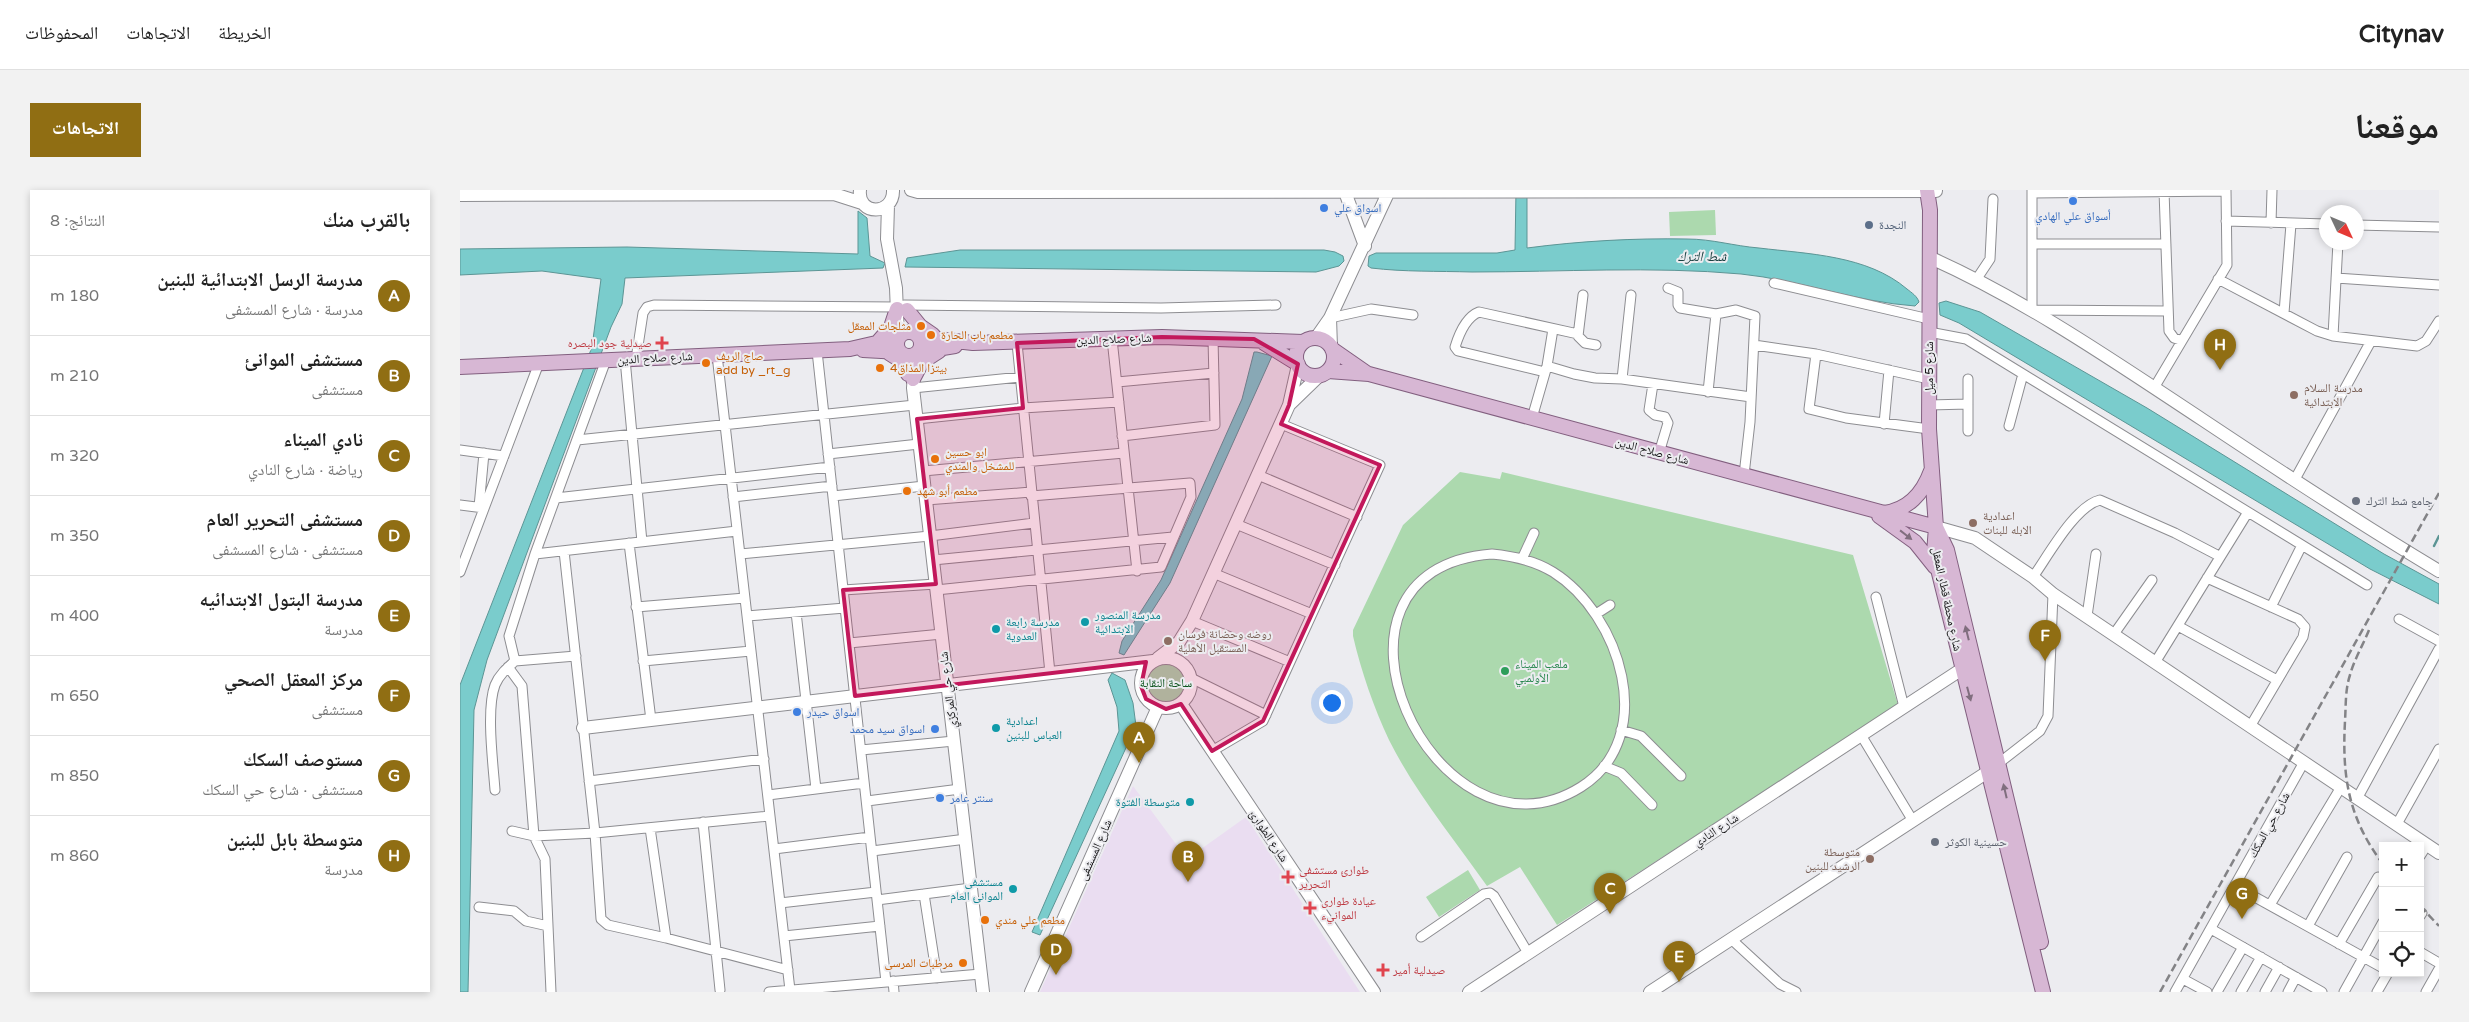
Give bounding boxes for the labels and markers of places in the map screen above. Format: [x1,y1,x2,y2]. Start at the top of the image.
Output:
marker: أسواق علي الهادي [2067,195,2079,207]
place label: اسواق علي [1334,201,1381,218]
marker: اسواق علي [1318,202,1330,214]
place label: أسواق علي الهادي [2035,209,2111,226]
place label: النجدة [1879,218,1907,232]
marker: النجدة [1863,219,1875,231]
place label: مثلجات المعقل [848,319,911,333]
marker: مثلجات المعقل [915,320,927,332]
place label: مطعم باب الحارة [941,328,1013,343]
marker: مطعم باب الحارة [925,329,937,341]
pin: H [2204,329,2236,370]
place label: صيدلية جود البصره [568,336,652,350]
marker: صيدلية جود البصره [656,337,668,349]
place label: صاج الريف add by _rt_g [716,349,791,377]
marker: صاج الريف add by _rt_g [700,357,712,369]
place label: بيتزا المذاق4 [890,361,947,375]
marker: بيتزا المذاق4 [874,362,886,374]
place label: مدرسة السلام الابتدائية [2304,381,2363,409]
marker: مدرسة السلام الابتدائية [2288,389,2300,401]
place label: ابو حسين للمشخل والمندي [945,445,1014,476]
marker: ابو حسين للمشخل والمندي [929,453,941,465]
place label: مطعم أبو شهد [917,484,978,499]
marker: مطعم أبو شهد [901,485,913,497]
place label: جامع شط الترك [2366,494,2433,508]
marker: جامع شط الترك [2350,495,2362,507]
place label: اعدادية الابله للبنات [1983,509,2032,537]
marker: اعدادية الابله للبنات [1967,517,1979,529]
place label: مدرسة المنصور الابتدائية [1094,608,1161,636]
place label: مدرسة رابعة العدوية [1006,615,1059,643]
marker: مدرسة المنصور الابتدائية [1079,616,1091,628]
pin: F [2029,620,2061,661]
marker: مدرسة رابعة العدوية [990,623,1002,635]
place label: روضه وحضانة فرسان المستقبل الأهلية [1178,627,1272,655]
marker: روضه وحضانة فرسان المستقبل الأهلية [1162,635,1174,647]
place label: ملعب الميناء الأولمبي [1515,657,1568,688]
marker: ملعب الميناء الأولمبي [1499,665,1511,677]
place label: اسواق حيدر [806,705,860,719]
marker: اسواق حيدر [791,706,803,718]
place label: اعدادية العباس للبنين [1006,714,1062,742]
place label: اسواق سيد محمد [850,722,925,736]
marker: اعدادية العباس للبنين [990,722,1002,734]
pin: A [1123,722,1155,763]
marker: اسواق سيد محمد [929,723,941,735]
place label: سنتر عامر [949,791,993,805]
marker: سنتر عامر [934,792,946,804]
place label: متوسطة الفتوة [1116,795,1180,809]
marker: متوسطة الفتوة [1184,796,1196,808]
place label: حسينية الكوثر [1944,835,2007,849]
marker: حسينية الكوثر [1929,836,1941,848]
pin: B [1172,841,1204,882]
place label: متوسطة الرشيد للبنين [1805,845,1860,873]
marker: متوسطة الرشيد للبنين [1864,853,1876,865]
place label: طوارئ مستشفى التحرير [1298,863,1369,891]
marker: طوارئ مستشفى التحرير [1281,870,1295,884]
pin: C [1594,873,1626,914]
place label: مستشفى الموانئ العام [950,875,1003,904]
pin: G [2226,878,2258,919]
marker: مستشفى الموانئ العام [1007,883,1019,895]
place label: عيادة طوارى الموانيء [1321,894,1376,925]
marker: عيادة طوارى الموانيء [1303,901,1317,915]
place label: مطعم علي مندي [995,913,1065,930]
marker: مطعم علي مندي [979,914,991,926]
pin: D [1040,934,1072,975]
pin: E [1663,941,1695,982]
place label: مرطبات المرسى [884,956,953,970]
marker: مرطبات المرسى [957,957,969,969]
place label: صيدلية أمير [1392,963,1445,977]
marker: صيدلية أمير [1377,964,1389,976]

